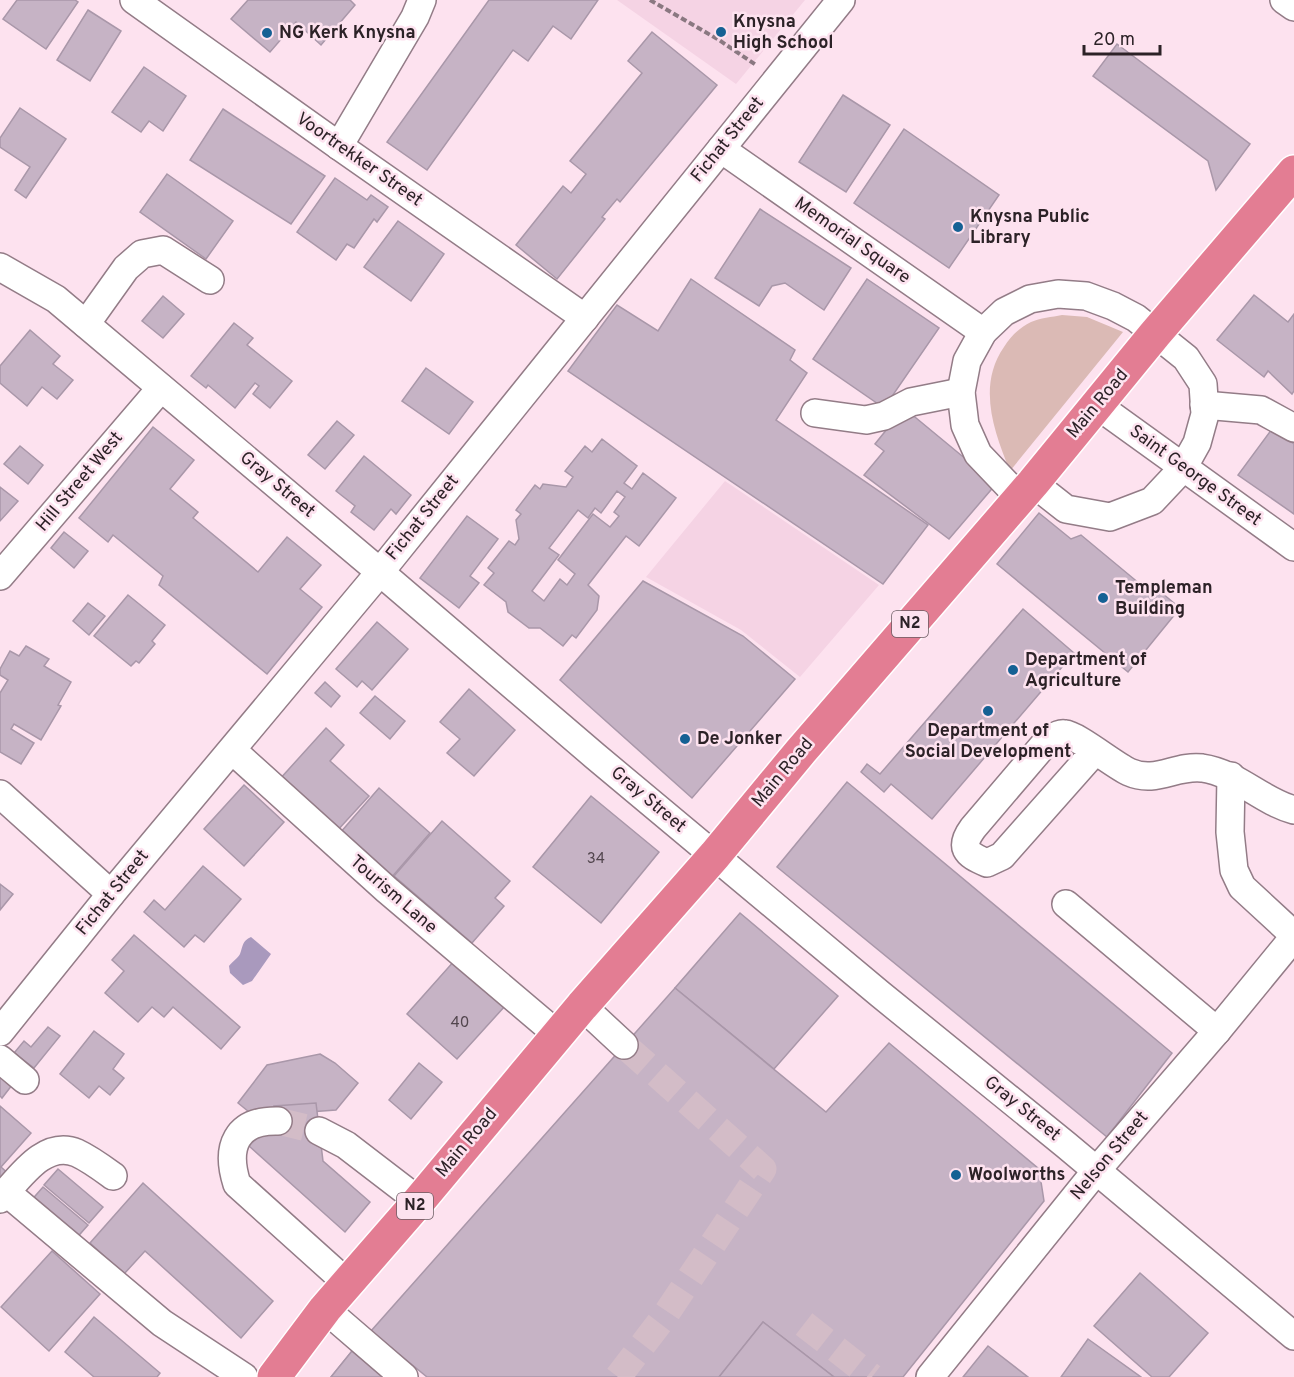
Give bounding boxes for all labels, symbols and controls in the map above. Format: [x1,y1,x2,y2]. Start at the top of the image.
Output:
place label: Knysna High School [733,11,834,55]
scale bar [1084,18,1160,56]
place label: NG Kerk Knysna [279,22,415,45]
marker: Knysna High School [714,25,728,39]
marker: NG Kerk Knysna [260,26,274,40]
text: 20 m [1093,29,1135,52]
street label: Fichat Street [686,92,770,188]
street label: Voortrekker Street [291,108,427,212]
street label: Memorial Square [789,192,915,290]
place label: Knysna Public Library [970,206,1090,250]
marker: Knysna Public Library [951,220,965,234]
street label: Main Road [1062,364,1134,444]
street label: Saint George Street [1124,420,1266,532]
street label: Hill Street West [31,427,129,537]
street label: Gray Street [234,447,320,523]
street label: Fichat Street [381,470,465,566]
place label: Templeman Building [1115,577,1213,621]
marker: Templeman Building [1096,591,1110,605]
road number: N2 [892,611,928,637]
place label: Department of Agriculture [1025,649,1147,693]
marker: Department of Agriculture [1006,663,1020,677]
marker: Department of Social Development [981,704,995,718]
place label: Department of Social Development [905,720,1071,764]
place label: De Jonker [697,728,782,751]
marker: De Jonker [678,732,692,746]
street label: Main Road [747,733,819,813]
street label: Gray Street [605,762,691,838]
street label: Fichat Street [71,845,155,941]
house number: 34 [587,850,605,869]
street label: Tourism Lane [345,851,441,939]
house number: 40 [451,1014,469,1033]
street label: Gray Street [979,1071,1065,1147]
street label: Main Road [431,1103,503,1183]
street label: Nelson Street [1066,1107,1154,1205]
place label: Woolworths [968,1164,1065,1187]
marker: Woolworths [949,1168,963,1182]
road number: N2 [397,1193,433,1219]

